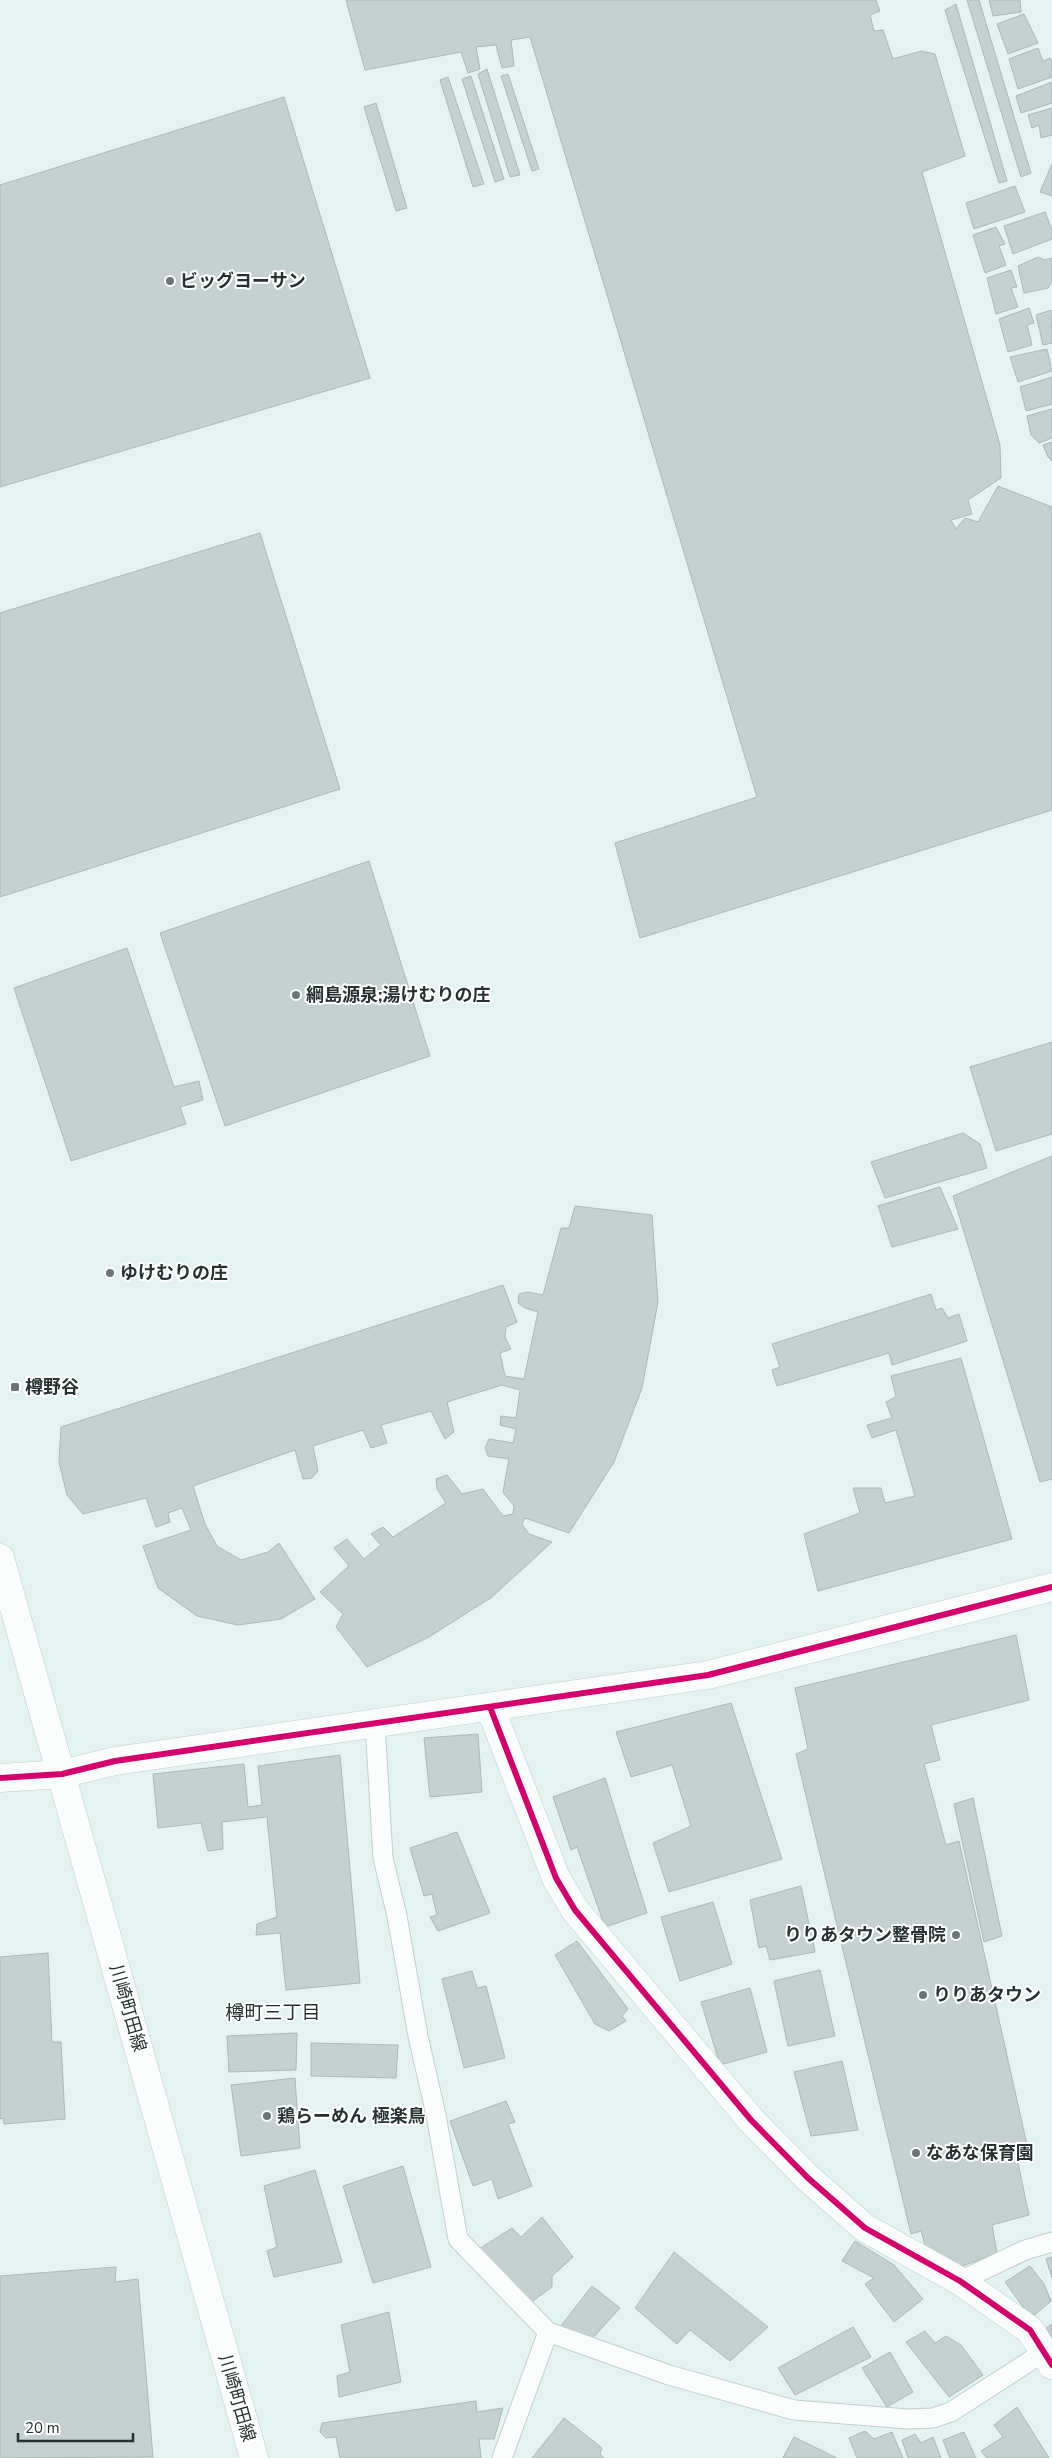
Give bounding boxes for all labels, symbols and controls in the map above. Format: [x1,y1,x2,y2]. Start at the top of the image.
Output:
place label: ビッグヨーサン [180,269,306,293]
marker: ビッグヨーサン [164,275,176,287]
place label: 綱島源泉;湯けむりの庄 [306,983,490,1007]
marker: 綱島源泉;湯けむりの庄 [290,989,302,1001]
place label: ゆけむりの庄 [120,1261,228,1285]
marker: ゆけむりの庄 [104,1267,116,1279]
place label: 樽野谷 [25,1375,79,1399]
marker: 樽野谷 [9,1381,21,1393]
place label: りりあタウン整骨院 [784,1923,946,1947]
marker: りりあタウン整骨院 [950,1929,962,1941]
street label: 川崎町田線 [104,1961,152,2055]
place label: りりあタウン [933,1983,1041,2007]
marker: りりあタウン [917,1989,929,2001]
district label: 樽町三丁目 [225,2000,321,2026]
place label: 鶏らーめん 極楽鳥 [277,2104,426,2128]
marker: 鶏らーめん 極楽鳥 [261,2110,273,2122]
place label: なあな保育園 [926,2141,1034,2165]
marker: なあな保育園 [910,2147,922,2159]
street label: 川崎町田線 [213,2351,261,2445]
scale bar [18,2410,132,2442]
text: 20 m [25,2418,60,2438]

